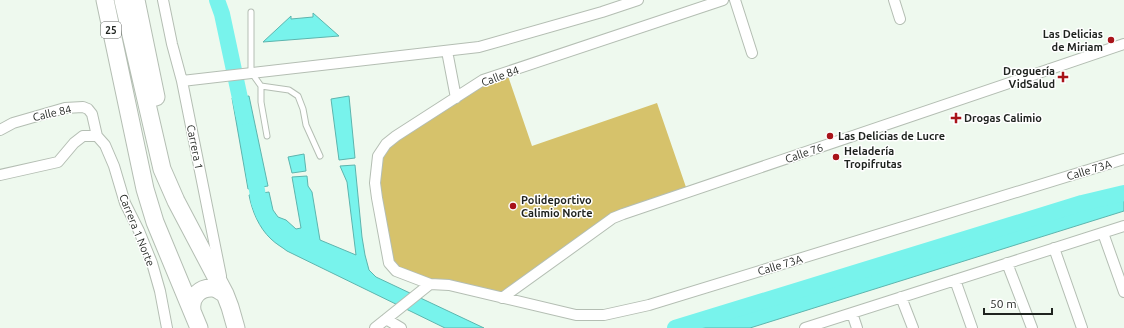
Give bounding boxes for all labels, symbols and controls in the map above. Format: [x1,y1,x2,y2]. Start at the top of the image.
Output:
road number: 25 [101,22,121,38]
place label: Las Delicias de Miriam [1043,28,1103,53]
marker: Las Delicias de Miriam [1106,35,1116,45]
street label: Calle 84 [480,64,520,88]
place label: Droguería VidSalud [1003,65,1055,90]
marker: Droguería VidSalud [1058,72,1068,82]
street label: Calle 84 [32,103,72,123]
place label: Drogas Calimio [964,112,1042,124]
marker: Drogas Calimio [951,113,961,123]
street label: Carrera 1 [185,124,205,170]
place label: Las Delicias de Lucre [838,130,945,142]
marker: Las Delicias de Lucre [825,131,835,141]
street label: Calle 76 [784,141,824,165]
place label: Heladería Tropifrutas [844,145,902,170]
marker: Heladería Tropifrutas [831,152,841,162]
street label: Calle 73A [1065,157,1114,183]
street label: Carrera 1 Norte [117,192,157,268]
place label: Polideportivo Calimio Norte [521,194,593,219]
marker: Polideportivo Calimio Norte [508,201,518,211]
street label: Calle 73A [756,252,805,278]
scale bar [984,290,1052,316]
text: 50 m [990,297,1017,310]

